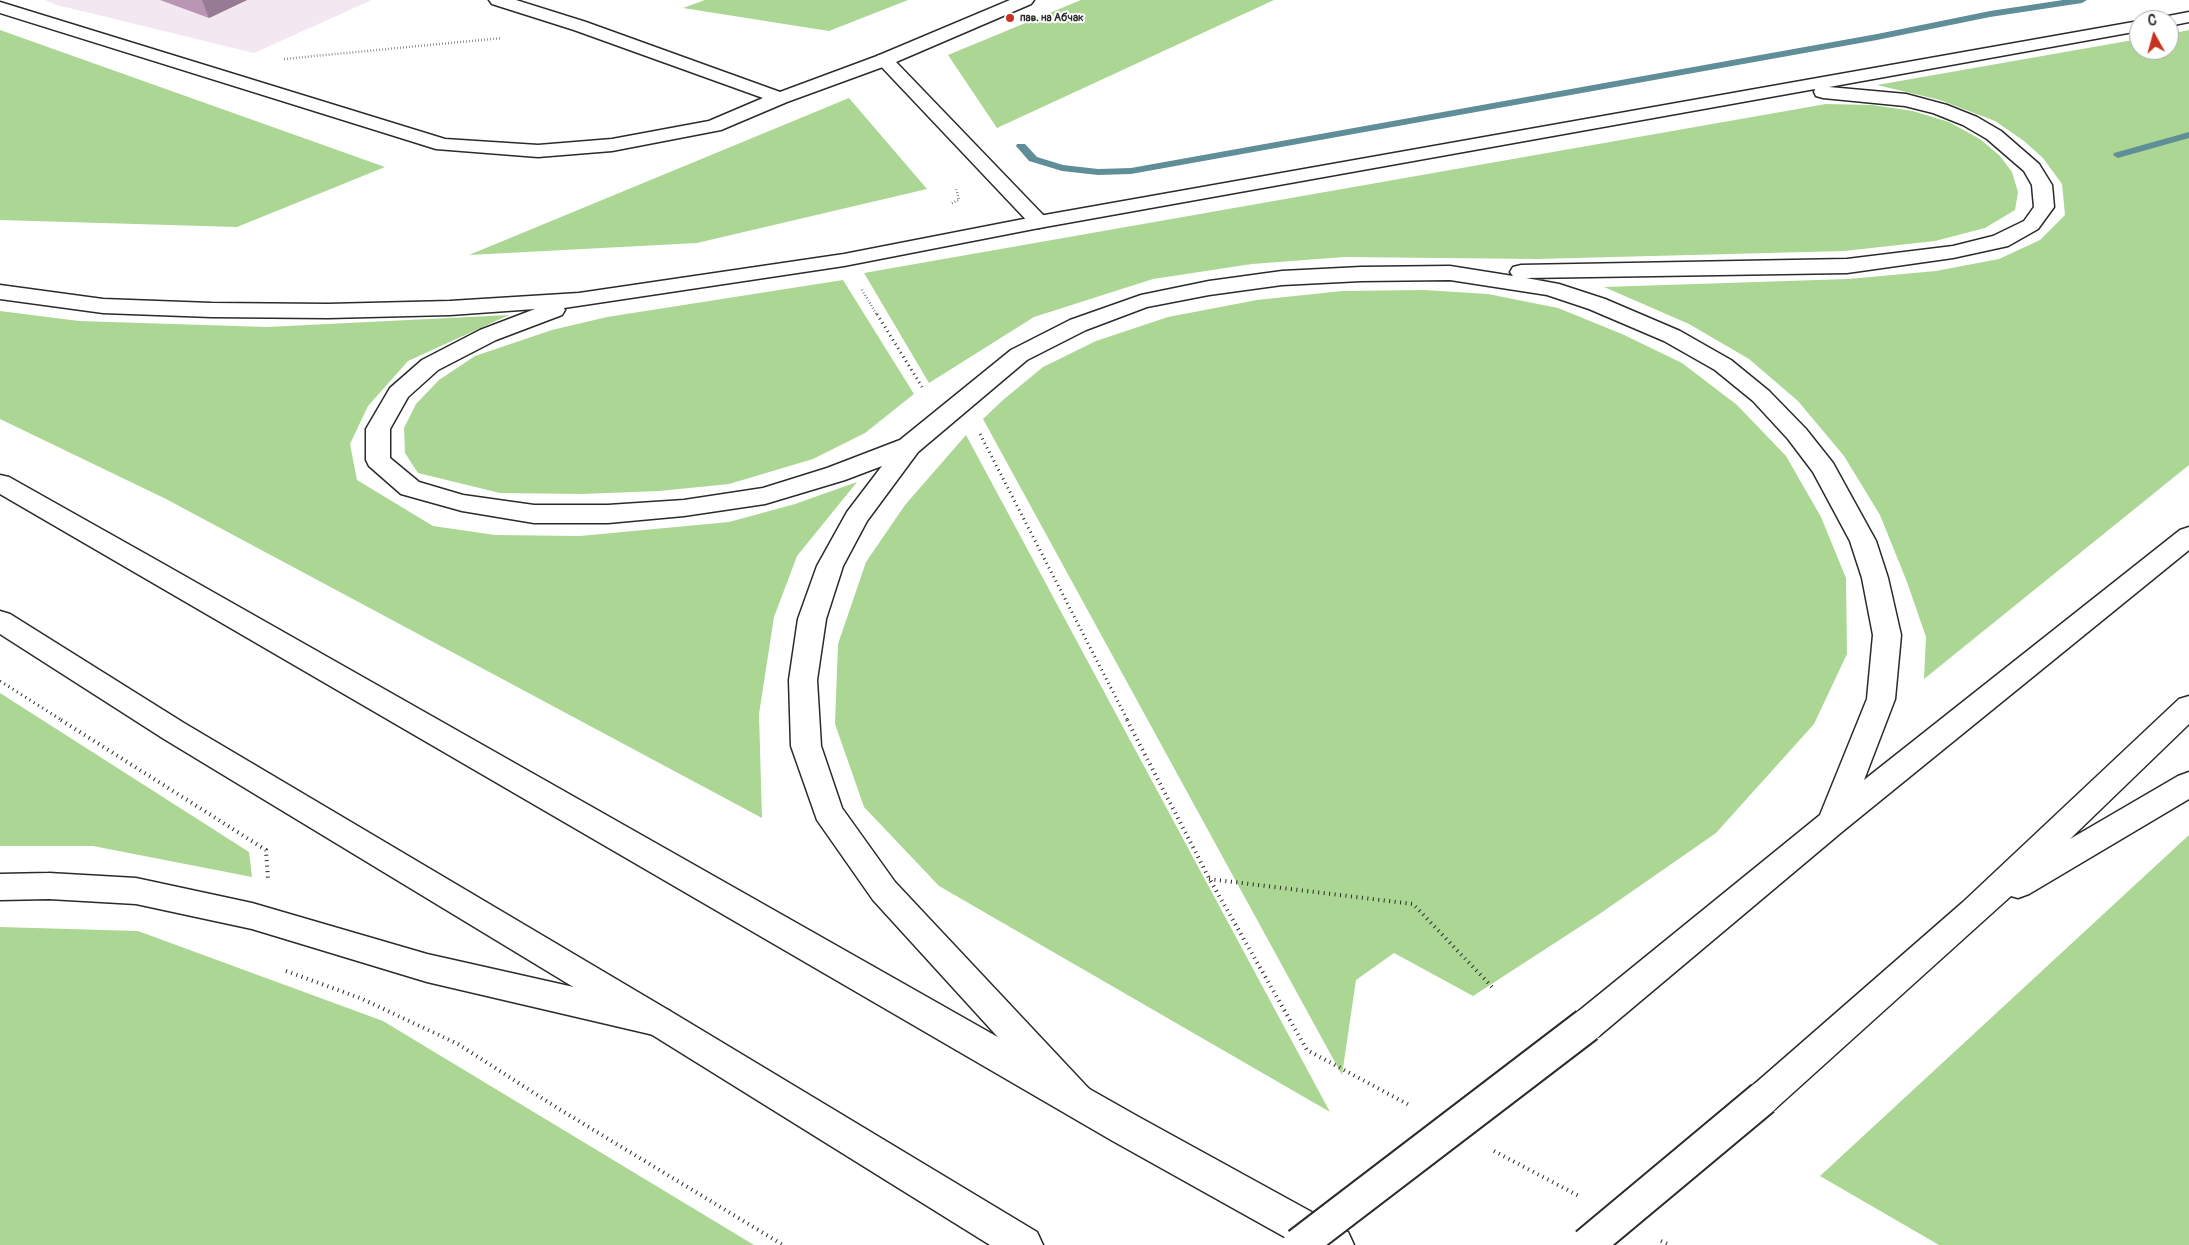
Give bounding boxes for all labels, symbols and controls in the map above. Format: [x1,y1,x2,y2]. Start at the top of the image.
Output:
north arrow [2129,10,2179,60]
place label: пав. на Абчак [1020,11,1084,25]
marker: пав. на Абчак [1004,12,1016,24]
text: С [2147,12,2158,30]

